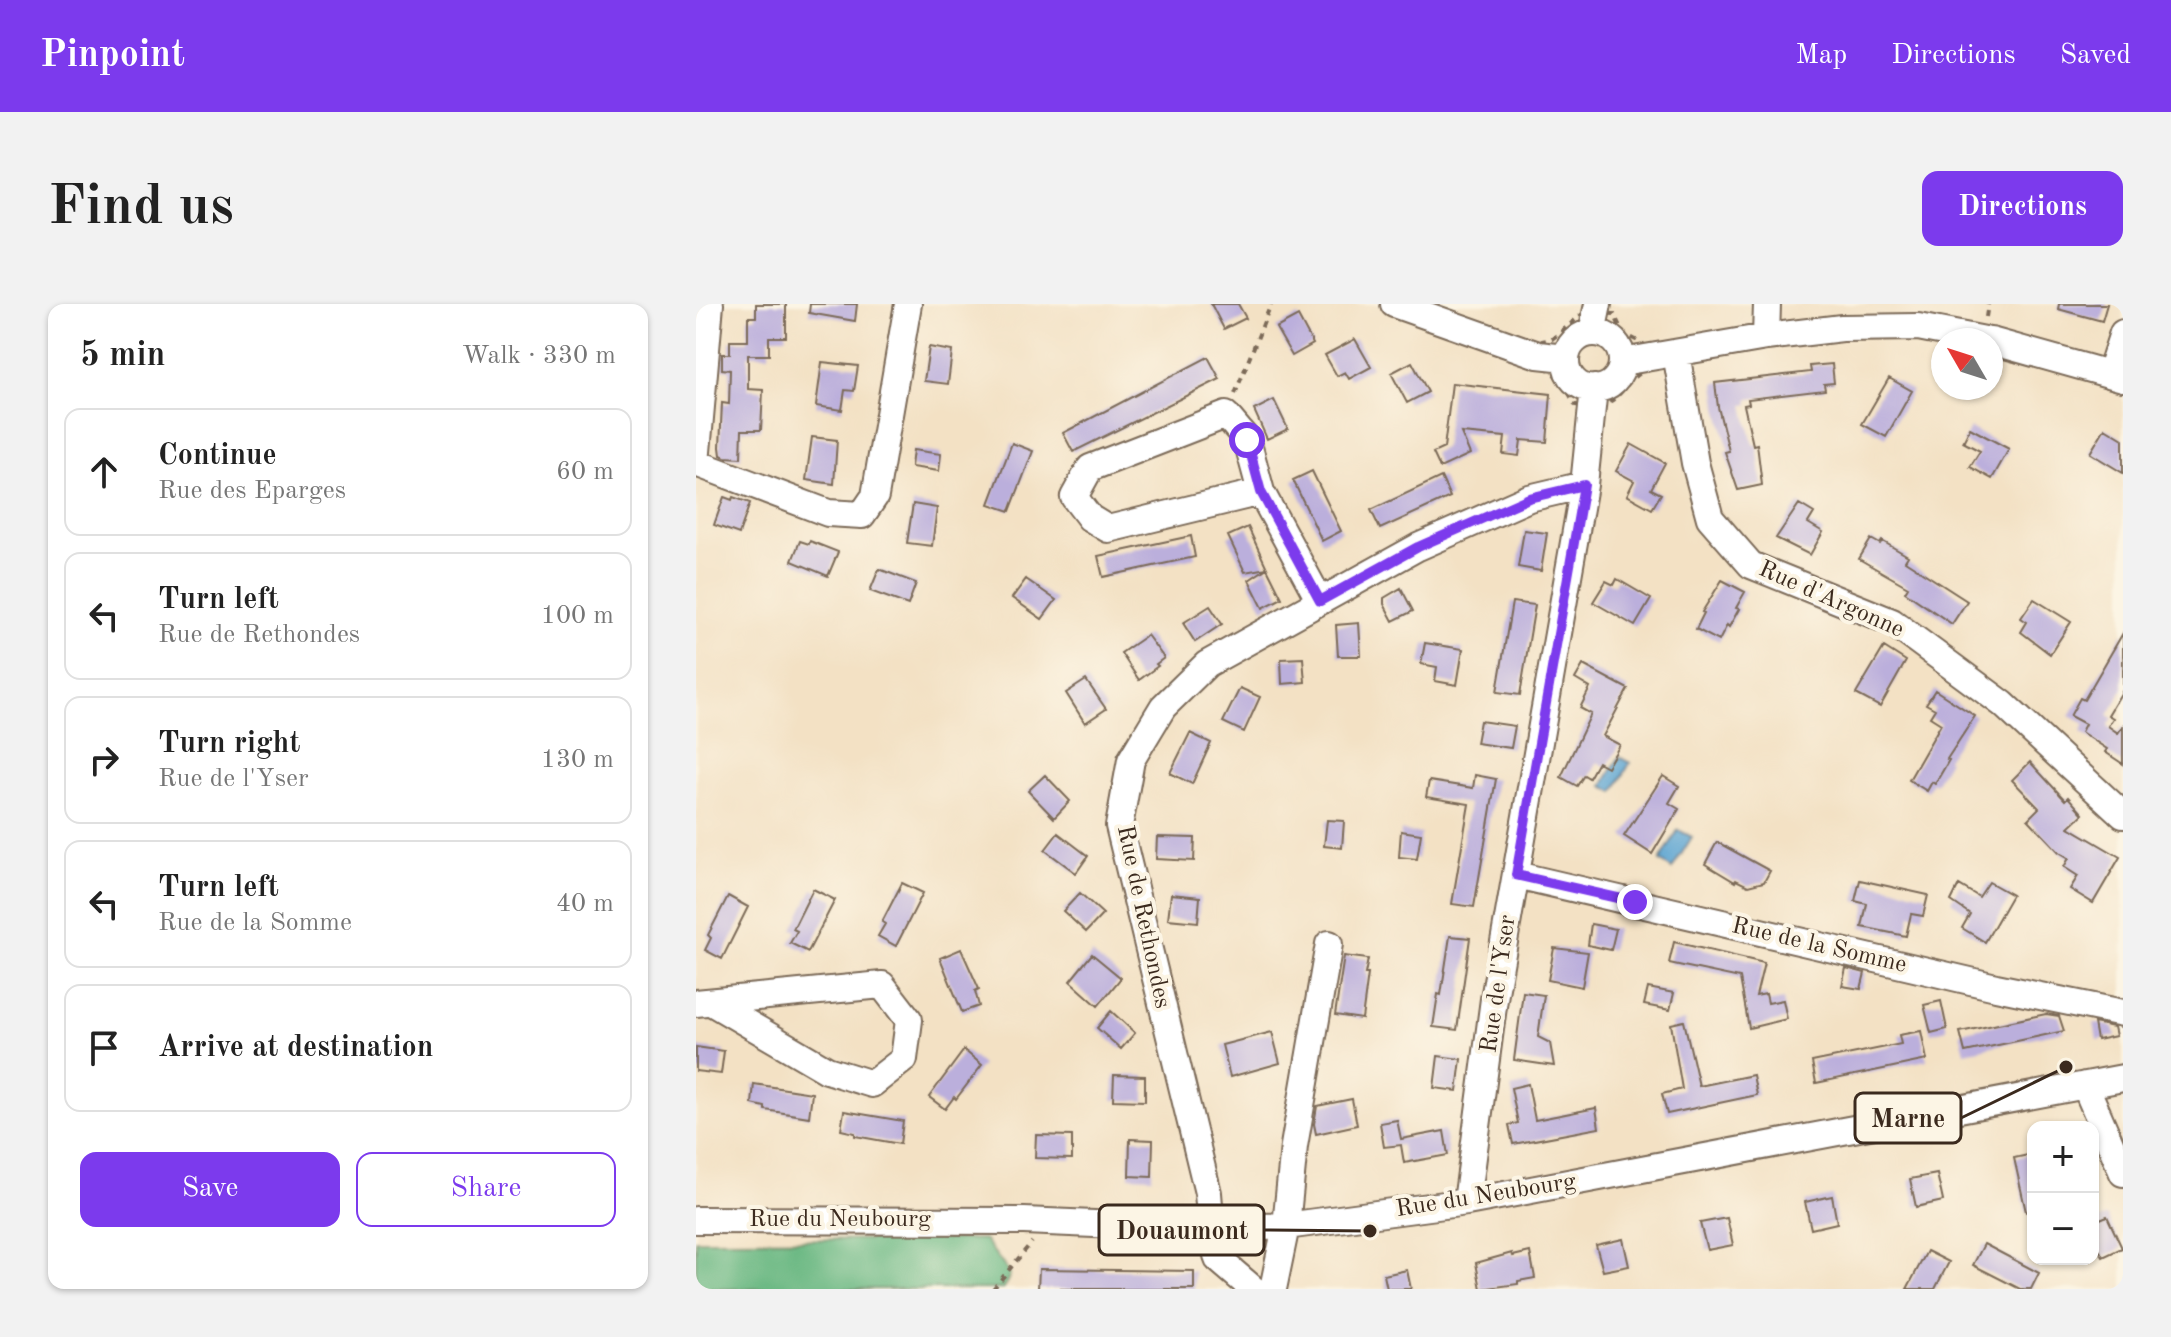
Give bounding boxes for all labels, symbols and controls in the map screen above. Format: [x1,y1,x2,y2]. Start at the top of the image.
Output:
text: Pinpoint [40,37,185,75]
text: Map [1795,42,1847,70]
text: Directions [1891,42,2016,70]
text: Saved [2060,42,2131,70]
button: Directions [1922,171,2123,246]
text: Find us [48,180,234,236]
north arrow [1931,328,2003,400]
text: 5 min [80,339,165,373]
text: Walk · 330 m [462,343,616,369]
route start [1229,422,1265,458]
text: Continue [158,441,277,471]
icon: ahead [82,450,126,494]
text: 60 m [556,459,614,485]
text: Rue des Eparges [158,478,346,504]
street label: Rue d'Argonne [1755,557,1907,643]
text: Turn left [158,585,279,615]
icon: left [82,594,126,638]
text: 100 m [541,603,614,629]
text: Rue de Rethondes [158,622,360,648]
text: Turn right [158,729,300,759]
icon: right [82,738,126,782]
text: 130 m [541,747,614,773]
text: Rue de l'Yser [158,766,309,792]
street label: Rue de Rethondes [1112,823,1174,1011]
text: Turn left [158,873,279,903]
icon: left [82,882,126,926]
route end [1617,884,1653,920]
text: 40 m [556,891,614,917]
text: Rue de la Somme [158,910,352,936]
street label: Rue de l'Yser [1477,913,1521,1055]
street label: Rue de la Somme [1729,914,1909,978]
icon: arrive [82,1026,126,1070]
text: Arrive at destination [158,1033,433,1063]
callout: Marne [1855,1093,1961,1143]
text: Marne [1871,1107,1945,1133]
map controls [2027,1121,2099,1265]
button: + [2027,1121,2099,1193]
button: Save [80,1152,340,1227]
button: Share [356,1152,616,1227]
street label: Rue du Neubourg [1394,1170,1578,1222]
button: − [2027,1193,2099,1265]
callout: Douaumont [1099,1205,1264,1255]
street label: Rue du Neubourg [749,1208,931,1232]
text: Douaumont [1115,1219,1249,1245]

